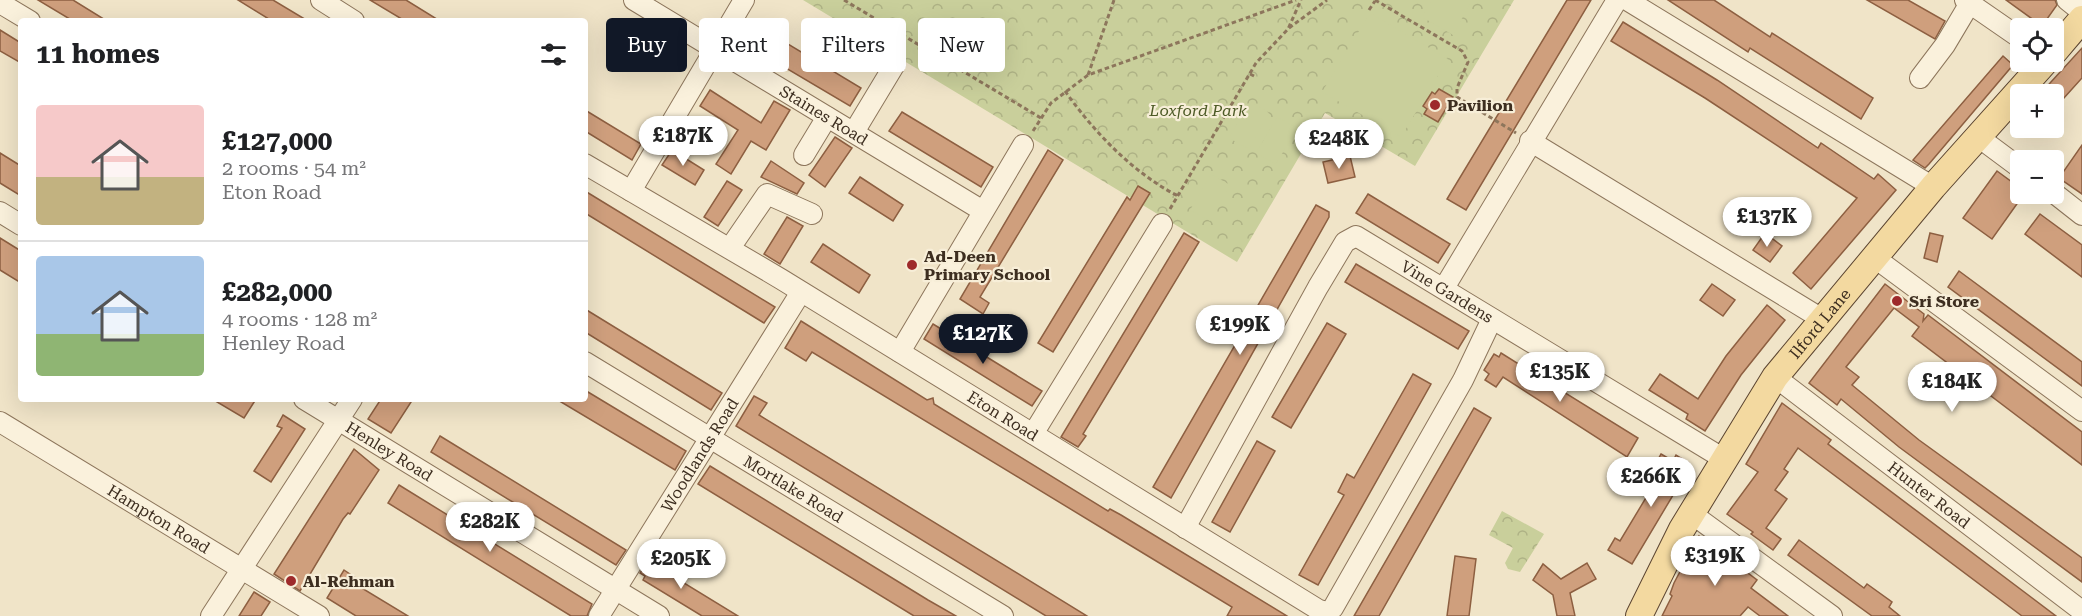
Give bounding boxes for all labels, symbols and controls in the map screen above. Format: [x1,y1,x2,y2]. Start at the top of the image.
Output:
chip: Buy [606,18,687,72]
chip: Rent [699,18,789,72]
chip: Filters [801,18,906,72]
chip: New [918,18,1005,72]
map controls [2010,18,2064,204]
button: locate [2010,18,2064,72]
icon: filters [537,38,570,71]
text: 11 homes [36,39,160,69]
street label: Staines Road [776,81,871,149]
button: + [2010,84,2064,138]
place label: Pavilion [1447,96,1514,115]
marker: Pavilion [1428,98,1442,112]
park label: Loxford Park [1148,101,1247,120]
pin: £187K [641,116,725,167]
pin: £248K [1297,119,1381,170]
text: £187K [653,123,713,147]
text: £127,000 [222,126,332,156]
text: £248K [1309,126,1369,150]
icon: home [84,129,156,201]
button: − [2010,150,2064,204]
text: 2 rooms · 54 m² [222,156,366,180]
text: Eton Road [222,180,321,204]
pin: £137K [1725,197,1809,248]
text: £137K [1737,204,1797,228]
place label: Ad-Deen Primary School [924,247,1051,284]
street label: Vine Gardens [1397,257,1497,327]
marker: Ad-Deen Primary School [905,258,919,272]
text: £282,000 [222,277,332,307]
icon: home [84,280,156,352]
street label: Ilford Lane [1785,285,1855,363]
place label: Sri Store [1909,292,1979,311]
marker: Sri Store [1890,294,1904,308]
pin: £199K [1198,305,1282,356]
text: 4 rooms · 128 m² [222,307,377,331]
text: £199K [1210,312,1270,336]
pin: £127K [941,314,1025,365]
text: £127K [953,321,1013,345]
text: Henley Road [222,331,345,355]
pin: £135K [1518,352,1602,403]
text: £135K [1530,359,1590,383]
pin: £184K [1910,362,1994,413]
text: £184K [1922,369,1982,393]
street label: Eton Road [964,387,1042,445]
street label: Woodlands Road [657,395,743,516]
street label: Henley Road [342,418,436,485]
street label: Mortlake Road [740,452,847,527]
pin: £266K [1609,457,1693,508]
street label: Hunter Road [1884,458,1974,532]
text: £266K [1621,464,1681,488]
street label: Hampton Road [104,481,213,557]
pin: £282K [448,502,532,553]
text: £282K [460,509,520,533]
pin: £319K [1673,536,1757,587]
pin: £205K [639,539,723,590]
text: £319K [1685,543,1745,567]
text: £205K [651,546,711,570]
place label: Al-Rehman [303,572,395,591]
marker: Al-Rehman [284,574,298,588]

